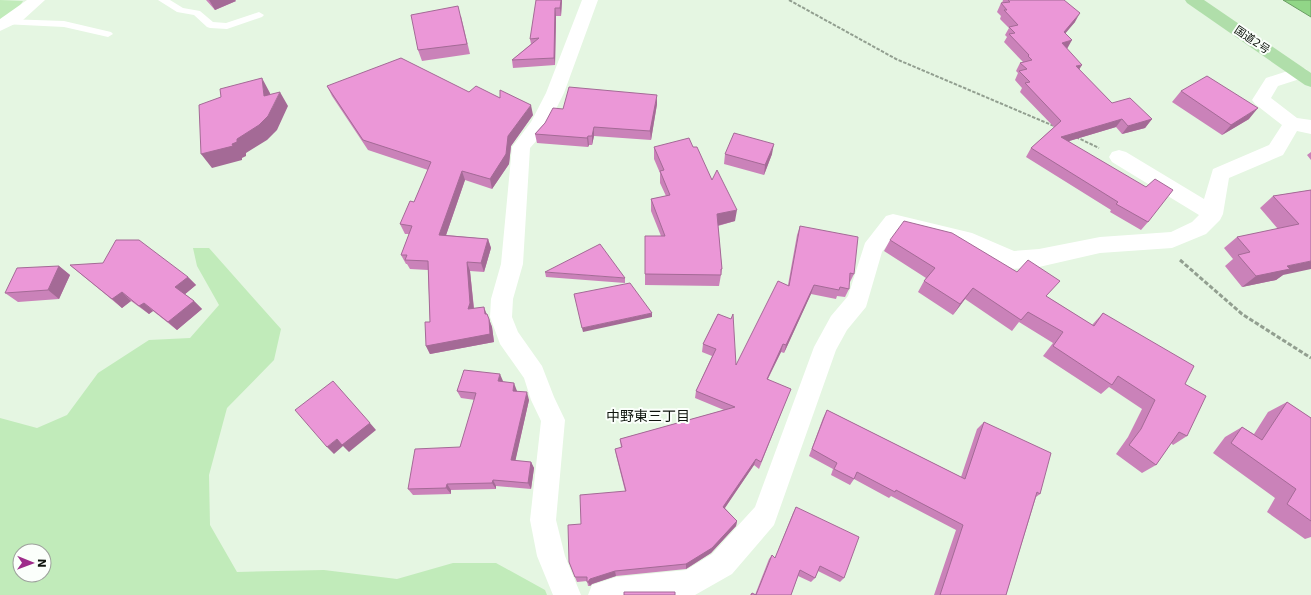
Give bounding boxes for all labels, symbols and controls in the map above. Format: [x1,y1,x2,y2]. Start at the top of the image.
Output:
street label: 国道2号 [1232,23,1272,57]
district label: 中野東三丁目 [606,408,690,424]
north arrow [12,543,52,583]
text: N [35,558,48,568]

